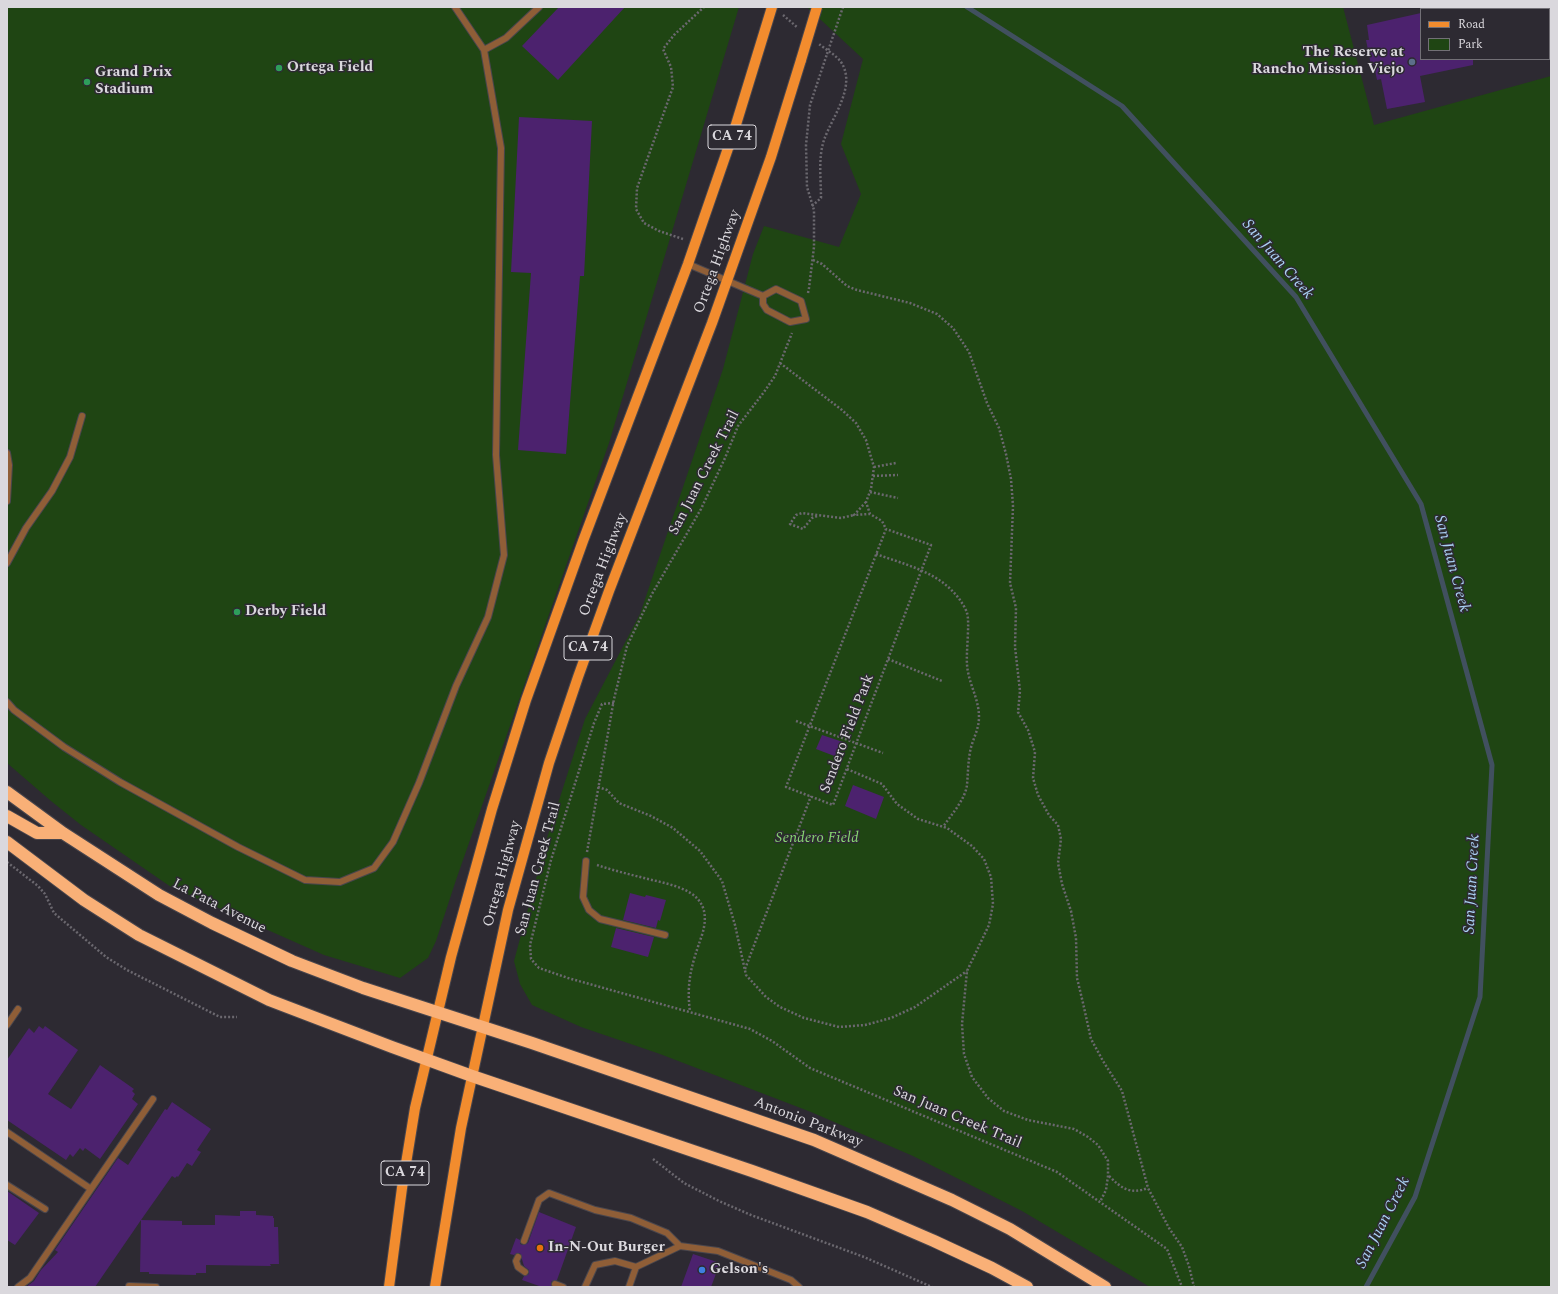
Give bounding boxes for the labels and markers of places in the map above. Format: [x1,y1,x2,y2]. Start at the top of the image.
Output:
place label: The Reserve at Rancho Mission Viejo [1252,44,1404,79]
marker: The Reserve at Rancho Mission Viejo [1407,57,1417,67]
place label: Ortega Field [287,59,373,77]
marker: Ortega Field [274,63,284,73]
place label: Grand Prix Stadium [95,64,172,99]
marker: Grand Prix Stadium [82,77,92,87]
place label: Derby Field [245,603,326,621]
marker: Derby Field [232,607,242,617]
place label: In-N-Out Burger [548,1239,665,1257]
marker: In-N-Out Burger [535,1243,545,1253]
place label: Gelson's [710,1261,768,1279]
marker: Gelson's [697,1265,707,1275]

